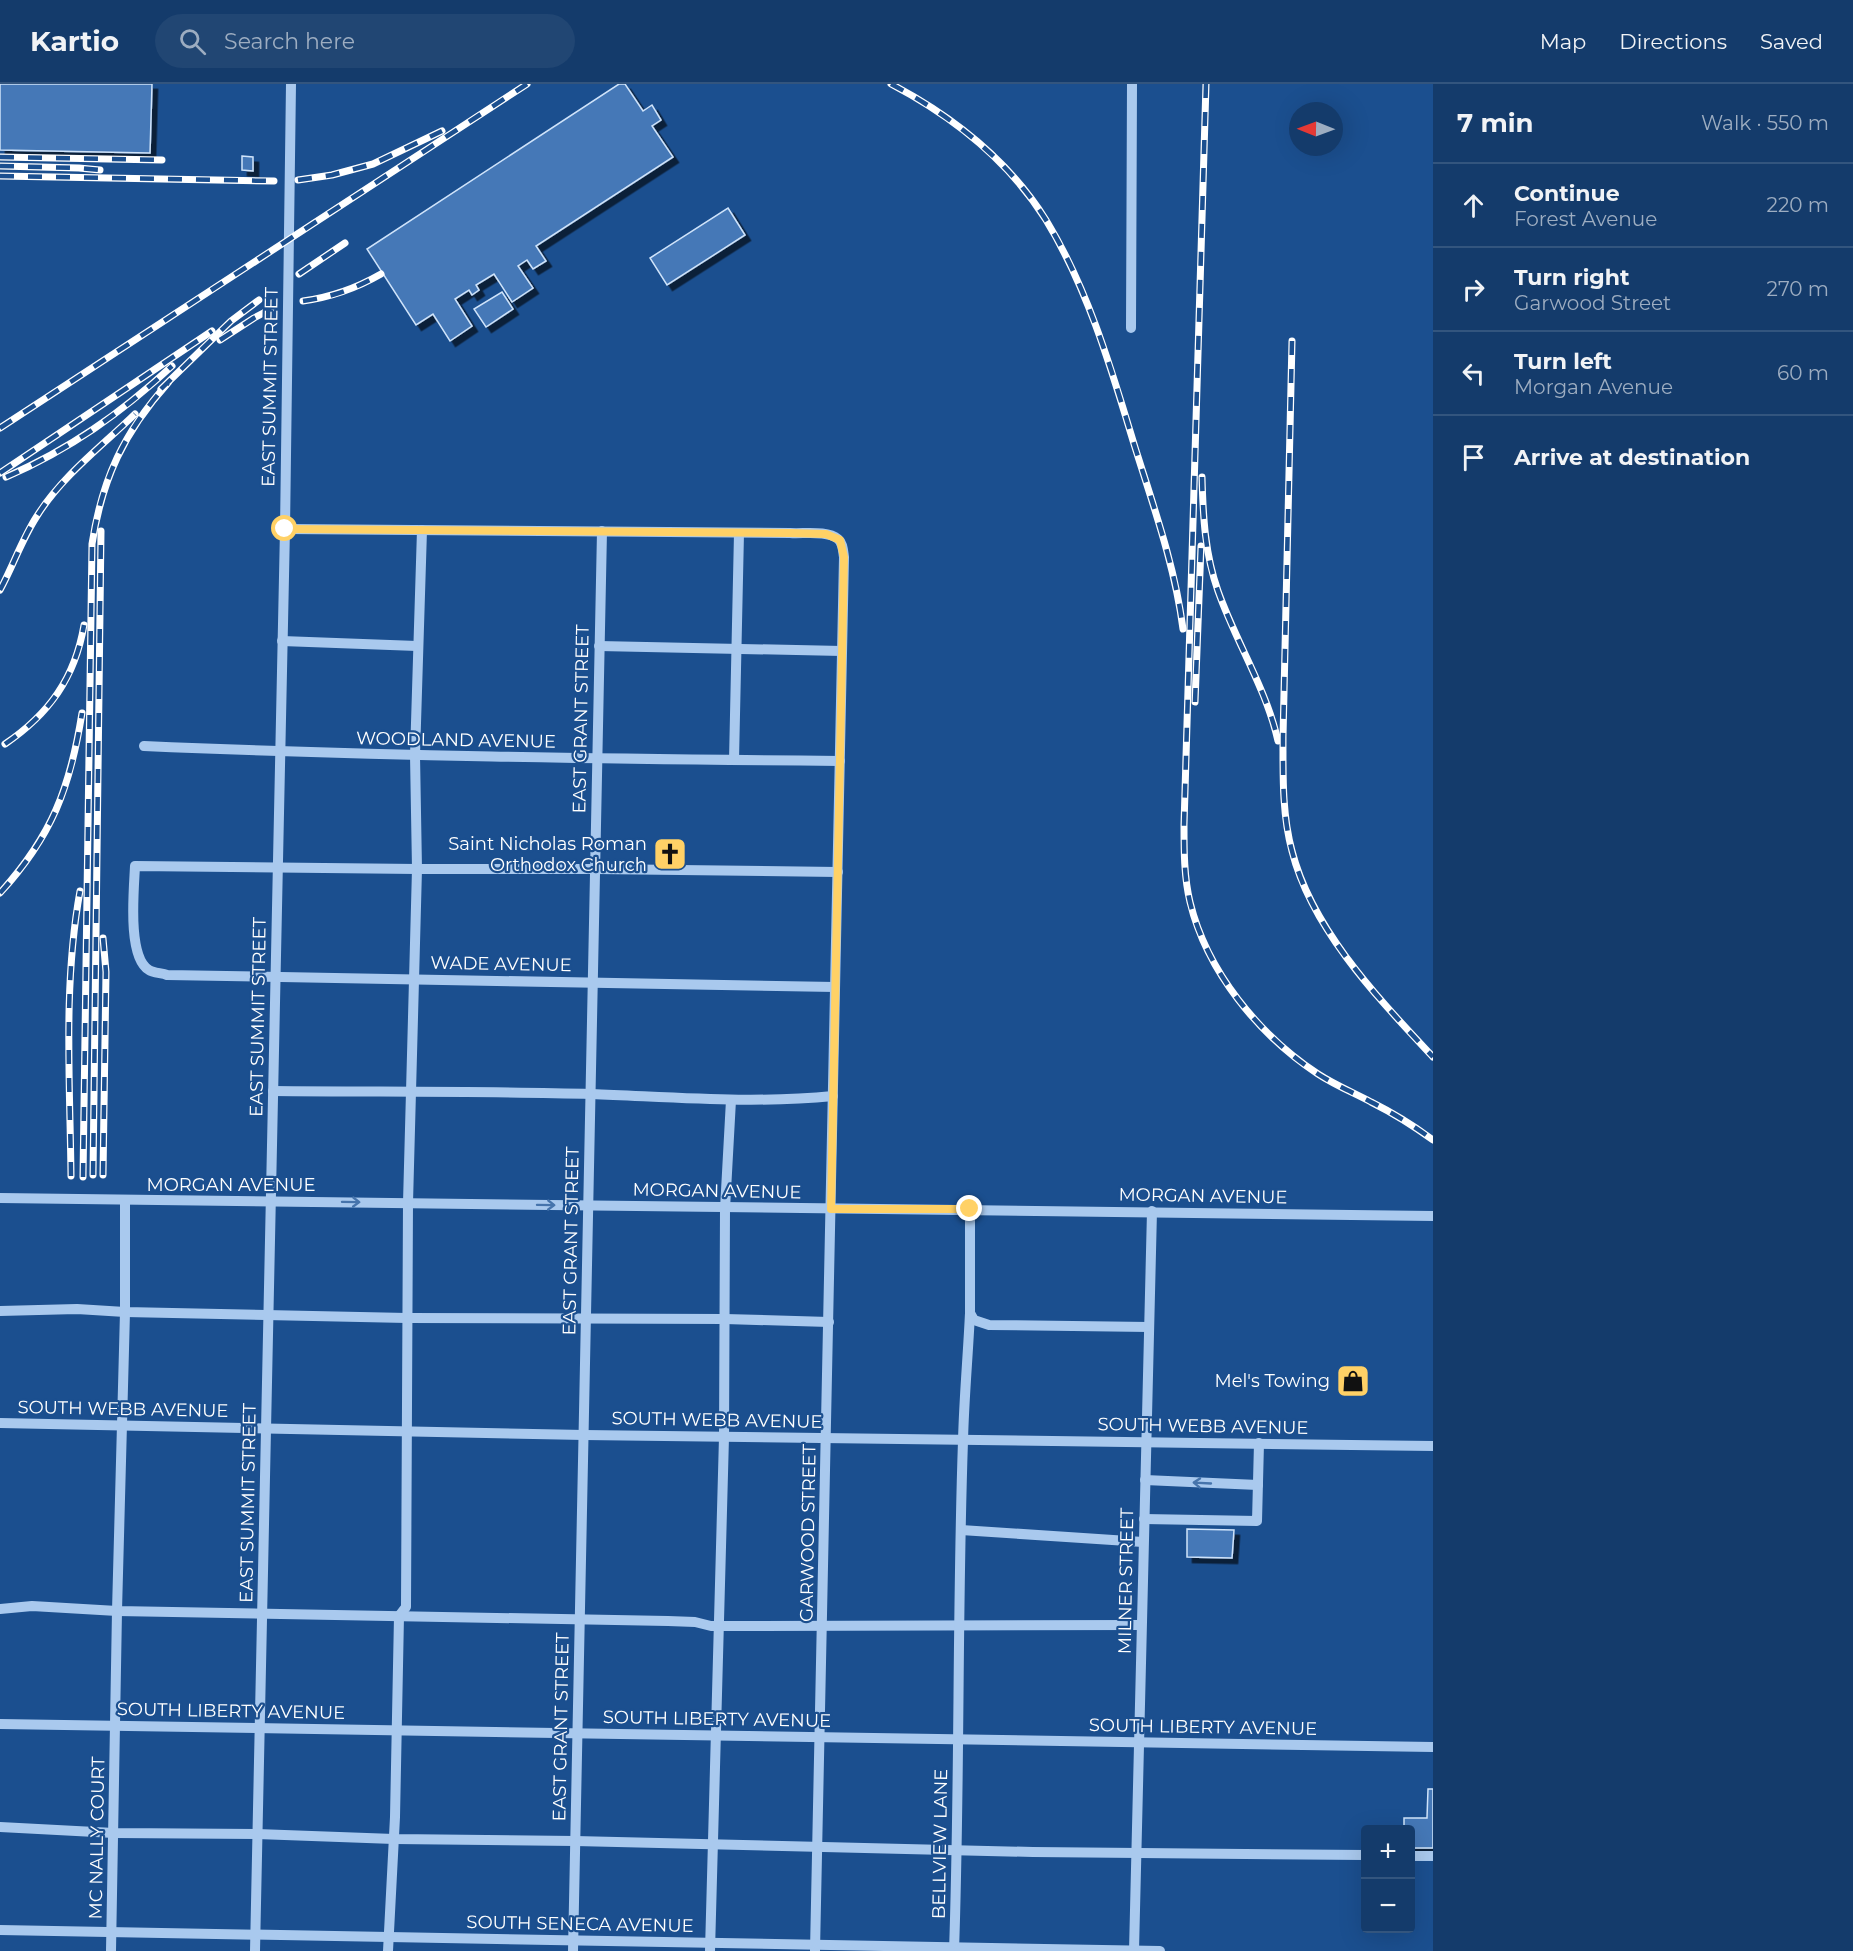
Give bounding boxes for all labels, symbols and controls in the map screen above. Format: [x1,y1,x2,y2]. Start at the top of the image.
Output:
search box [155,14,575,68]
text: Kartio [30,24,119,58]
icon: search [176,25,209,58]
text: Search here [224,28,355,55]
text: Map [1540,29,1586,54]
text: Directions [1619,29,1727,54]
text: Saved [1760,29,1823,54]
north arrow [1289,102,1343,156]
text: 7 min [1457,107,1534,139]
text: Walk · 550 m [1701,111,1829,135]
text: Continue [1514,180,1620,207]
icon: ahead [1457,189,1490,222]
text: 220 m [1767,193,1829,217]
text: Forest Avenue [1514,207,1657,231]
text: Turn right [1514,264,1629,291]
icon: right [1457,273,1490,306]
text: 270 m [1767,277,1829,301]
street label: EAST SUMMIT STREET [257,286,283,487]
text: Garwood Street [1514,291,1671,315]
text: Turn left [1514,348,1612,375]
icon: left [1457,357,1490,390]
text: 60 m [1777,361,1829,385]
text: Morgan Avenue [1514,375,1673,399]
icon: arrive [1457,441,1490,474]
text: Arrive at destination [1514,444,1750,471]
route start [271,515,297,541]
street label: EAST GRANT STREET [568,624,594,814]
street label: WOODLAND AVENUE [356,727,556,753]
place label: Saint Nicholas Roman Orthodox Church [448,833,647,876]
church icon: Saint Nicholas Roman Orthodox Church [652,836,688,872]
street label: EAST SUMMIT STREET [245,916,271,1117]
street label: WADE AVENUE [430,952,572,976]
street label: EAST GRANT STREET [558,1146,584,1336]
street label: MORGAN AVENUE [147,1174,316,1196]
street label: MORGAN AVENUE [632,1179,802,1203]
street label: MORGAN AVENUE [1118,1184,1288,1208]
route end [956,1195,982,1221]
one-way arrow [340,1196,360,1208]
one-way arrow [535,1199,555,1211]
shop icon: Mel's Towing [1335,1363,1371,1399]
place label: Mel's Towing [1214,1370,1330,1392]
street label: SOUTH WEBB AVENUE [17,1396,229,1422]
street label: EAST SUMMIT STREET [235,1402,261,1603]
street label: SOUTH WEBB AVENUE [611,1407,823,1433]
street label: SOUTH WEBB AVENUE [1097,1413,1309,1439]
street label: GARWOOD STREET [795,1443,821,1622]
one-way arrow [1192,1477,1212,1488]
street label: MILNER STREET [1114,1507,1138,1654]
street label: EAST GRANT STREET [548,1632,574,1822]
street label: SOUTH LIBERTY AVENUE [117,1698,345,1724]
street label: SOUTH LIBERTY AVENUE [603,1706,831,1732]
street label: SOUTH LIBERTY AVENUE [1089,1714,1317,1740]
street label: MC NALLY COURT [85,1756,109,1920]
street label: BELLVIEW LANE [928,1769,952,1919]
map controls [1361,1825,1415,1933]
button: + [1361,1825,1415,1879]
button: − [1361,1879,1415,1933]
street label: SOUTH SENECA AVENUE [466,1911,694,1937]

